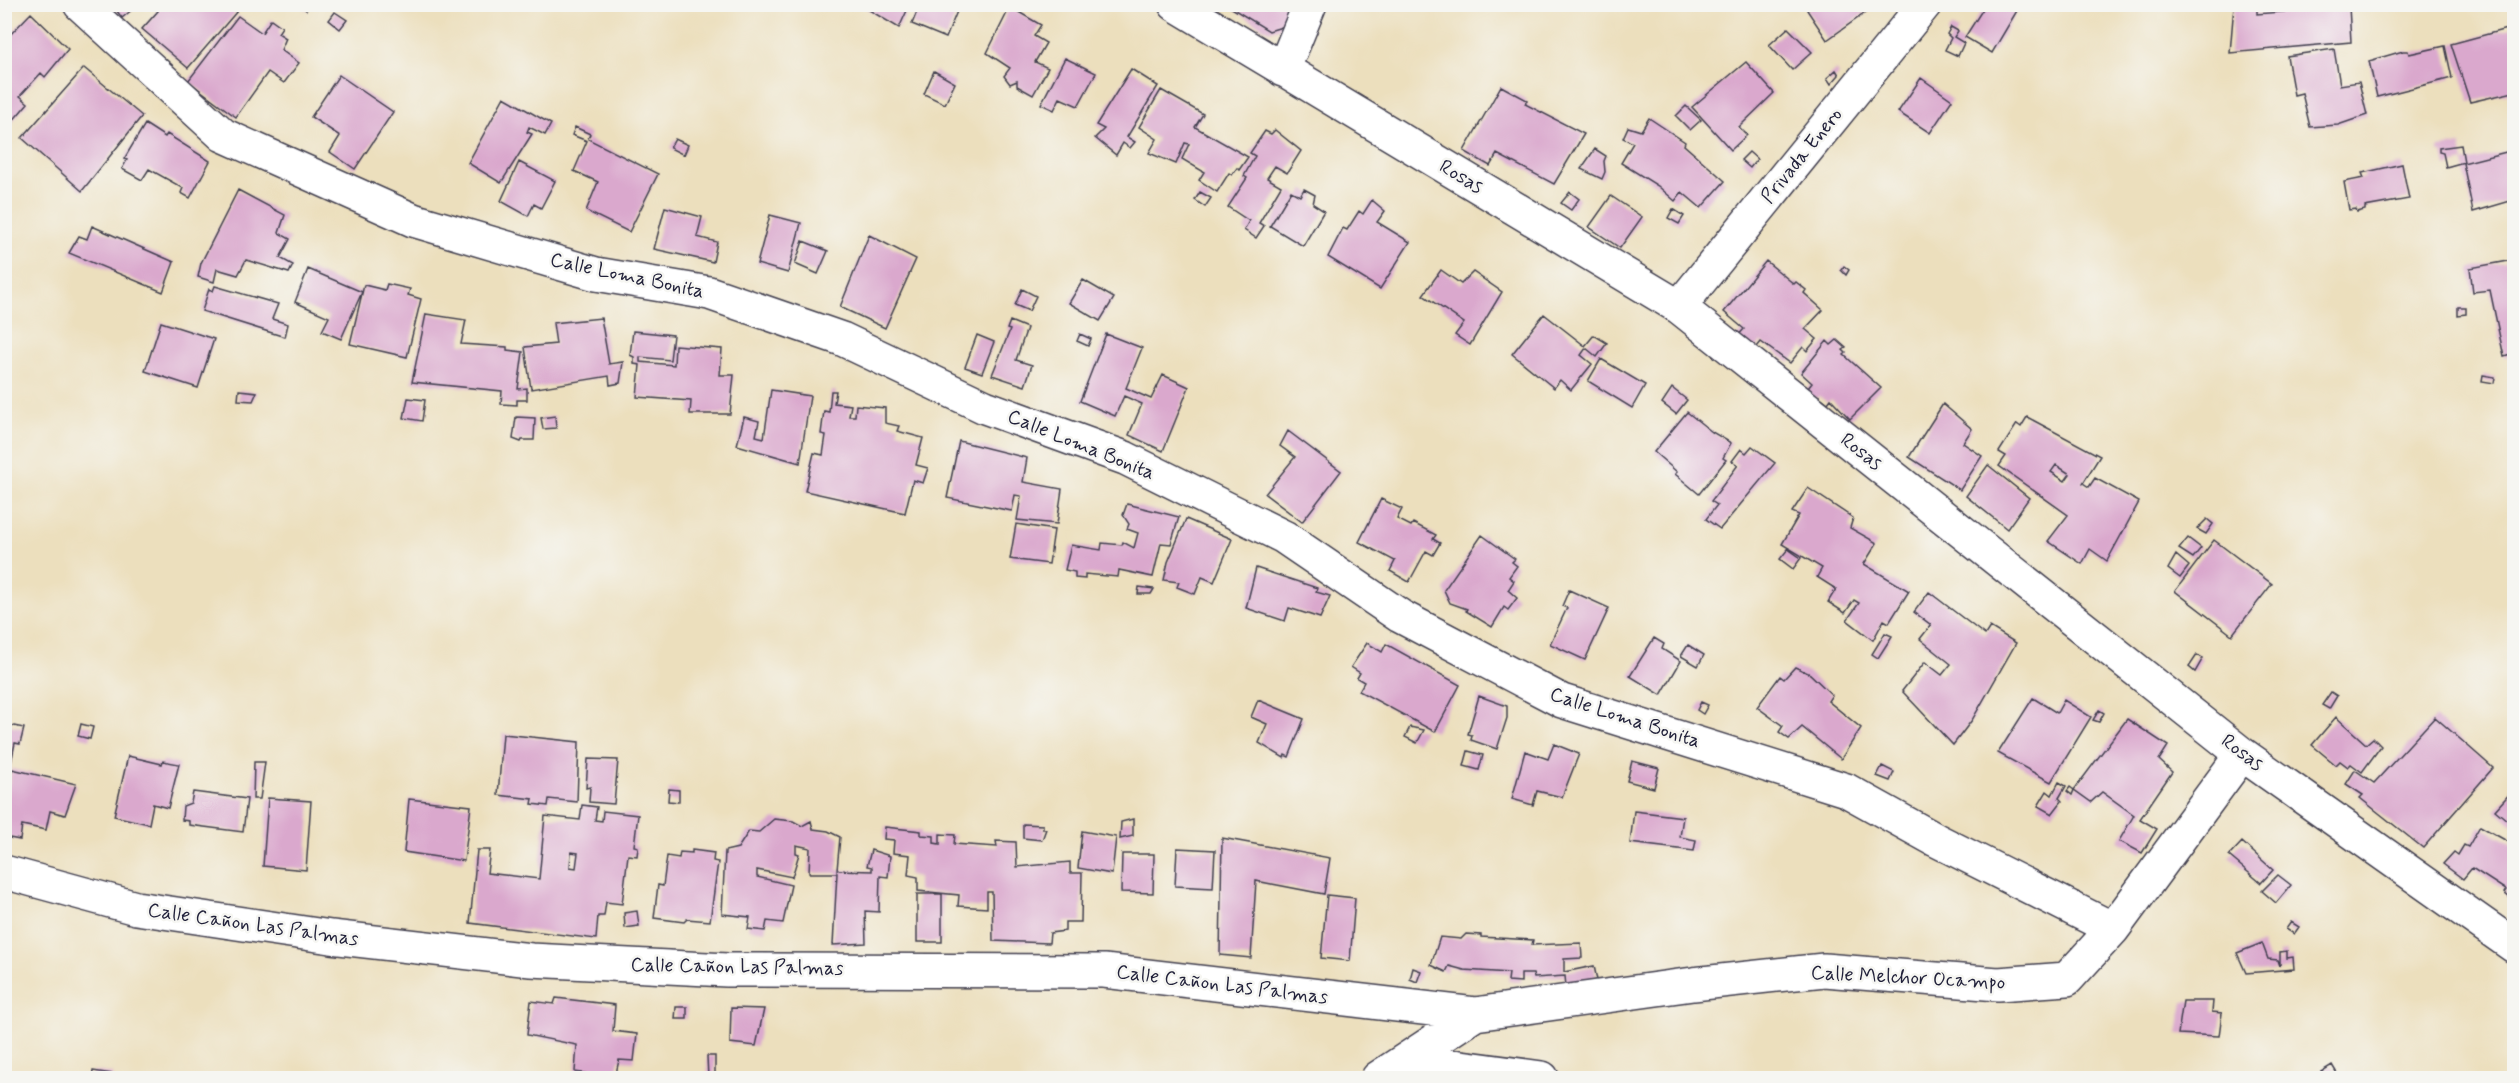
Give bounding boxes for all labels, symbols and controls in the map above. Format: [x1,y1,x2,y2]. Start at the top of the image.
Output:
street label: Privada Enero [1755,102,1849,210]
street label: Rosas [1434,153,1488,201]
street label: Calle Loma Bonita [548,247,706,305]
street label: Calle Loma Bonita [1003,403,1159,487]
street label: Rosas [1834,427,1888,477]
street label: Calle Loma Bonita [1546,681,1704,755]
street label: Rosas [2215,728,2269,778]
street label: Calle Cañon Las Palmas [146,897,360,953]
street label: Calle Cañon Las Palmas [630,952,844,982]
street label: Calle Cañon Las Palmas [1115,959,1329,1011]
street label: Calle Melchor Ocampo [1810,959,2006,997]

